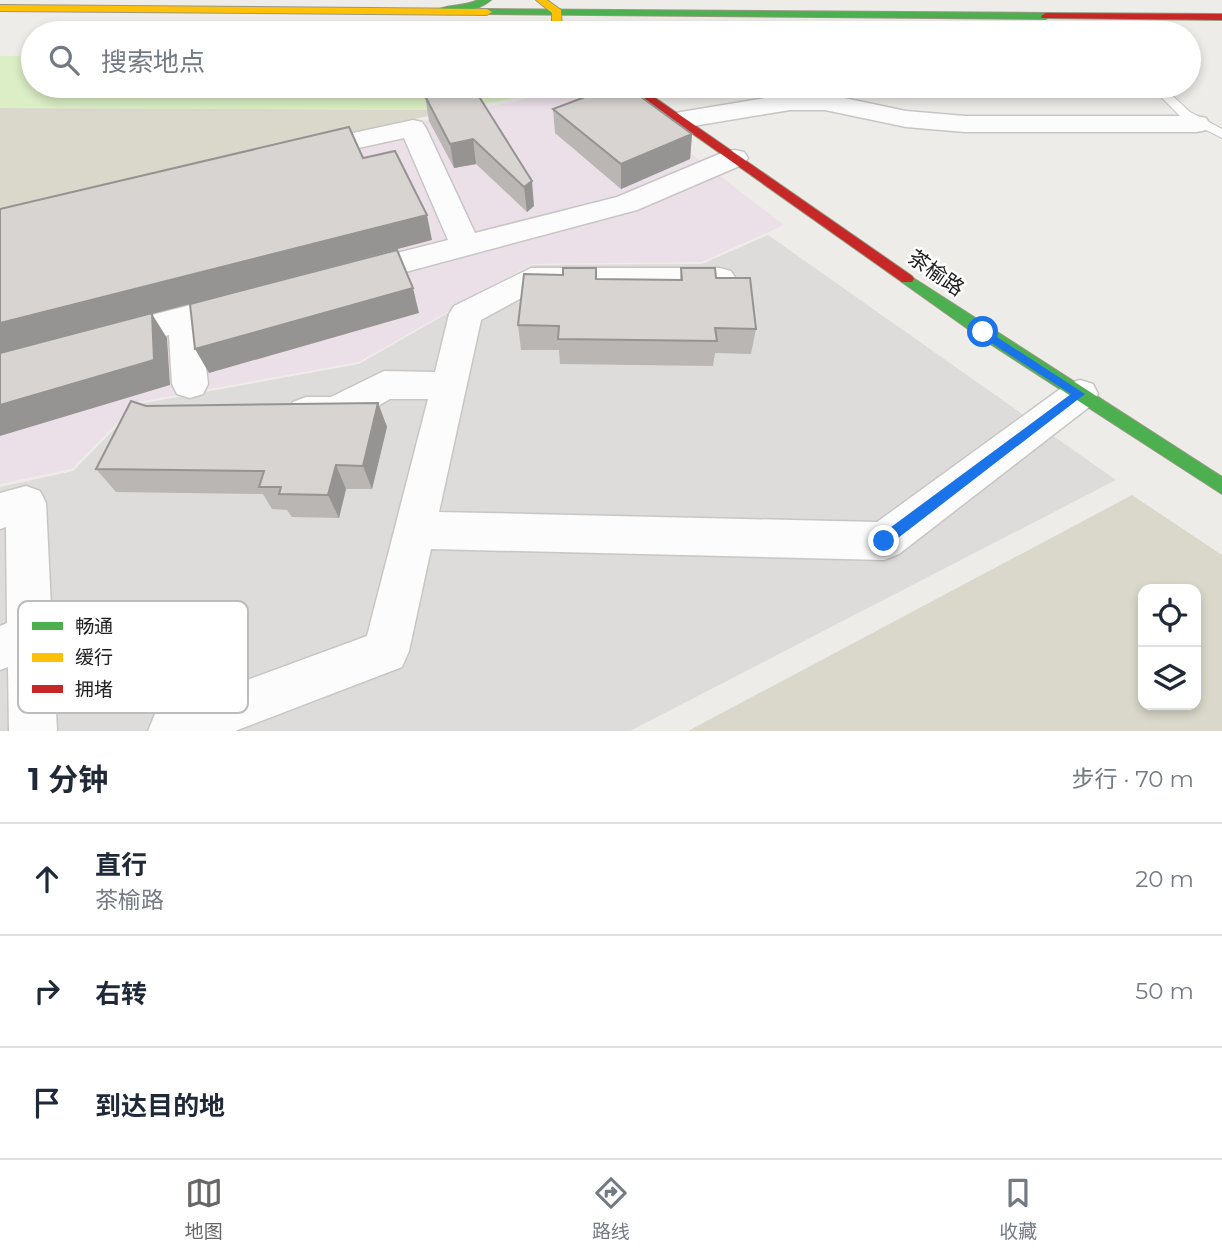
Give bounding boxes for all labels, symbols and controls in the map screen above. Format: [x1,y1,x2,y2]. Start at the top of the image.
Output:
search box [21,21,1201,98]
icon: search [45,41,83,79]
text: 搜索地点 [101,46,205,78]
street label: 茶榆路 [903,244,969,301]
route start [967,316,998,347]
route end [868,525,899,556]
map controls [1138,584,1201,710]
button: locate [1138,584,1201,647]
legend [18,601,248,713]
text: 畅通 [75,615,113,638]
text: 缓行 [75,646,113,669]
button: layers [1138,647,1201,710]
text: 拥堵 [75,678,113,701]
text: 1 分钟 [28,761,108,798]
text: 步行 · 70 m [1071,765,1194,793]
text: 直行 [95,849,147,881]
icon: ahead [28,860,66,898]
text: 20 m [1135,865,1194,893]
text: 茶榆路 [95,886,164,914]
icon: right [28,972,66,1010]
text: 50 m [1135,977,1194,1005]
text: 右转 [95,978,147,1010]
icon: arrive [28,1084,66,1122]
text: 到达目的地 [95,1090,225,1122]
tab: 地图 [185,1174,223,1243]
tab: 路线 [592,1174,630,1243]
tab: 收藏 [999,1174,1037,1243]

